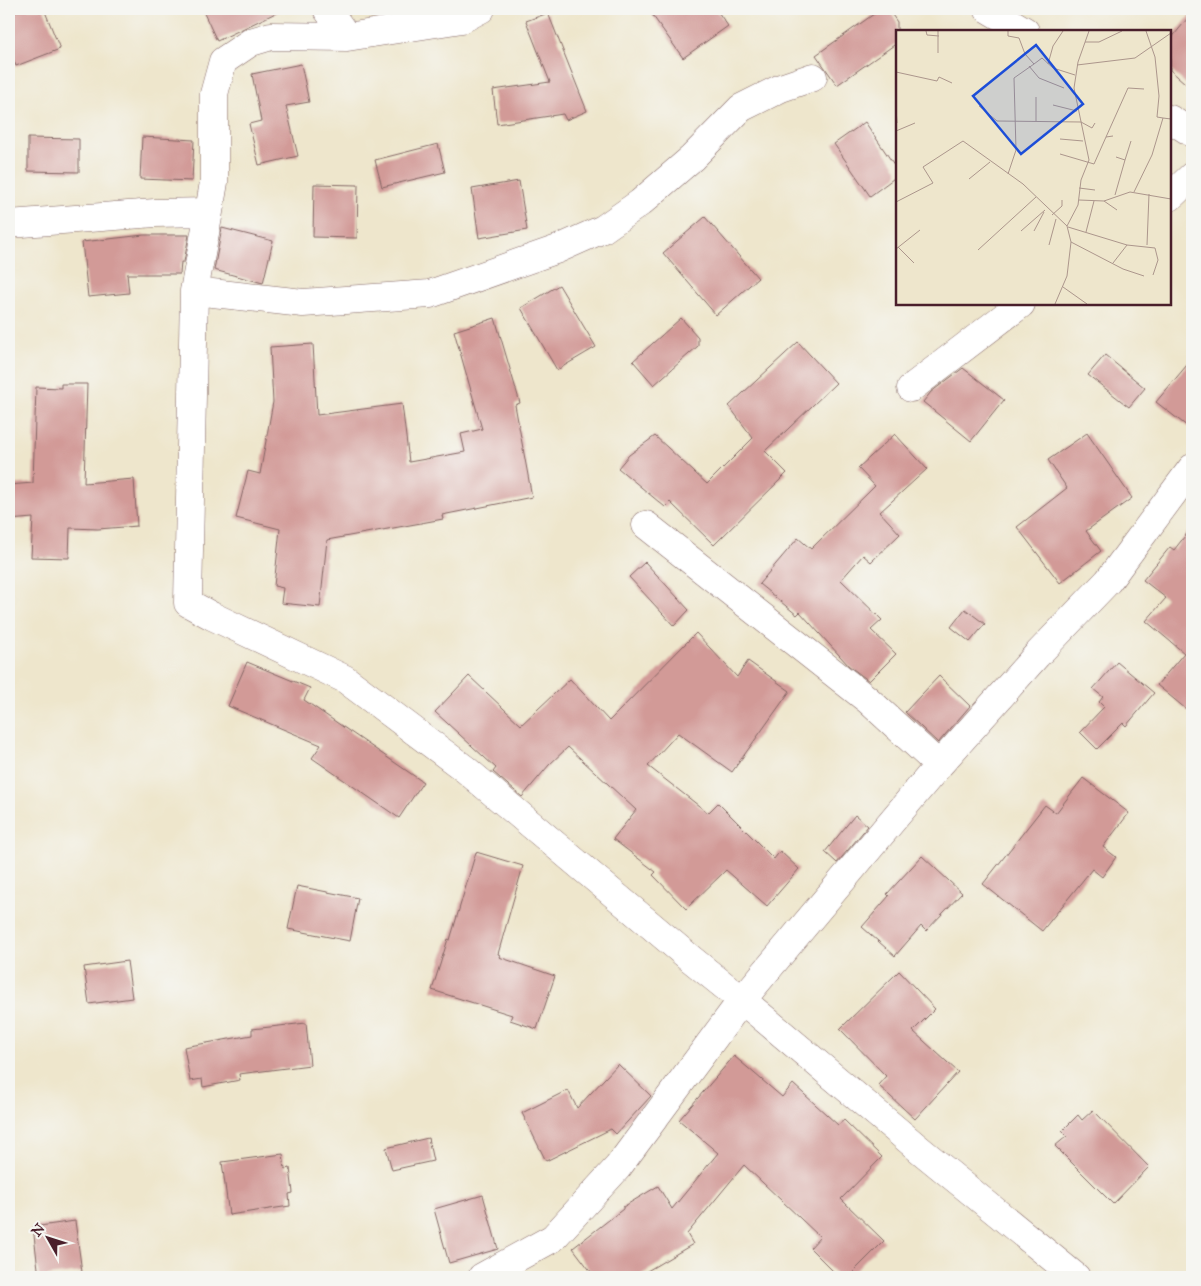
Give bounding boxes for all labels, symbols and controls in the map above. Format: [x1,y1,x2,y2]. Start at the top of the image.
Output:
inset map [896,30,1171,305]
north arrow [22,1214,72,1264]
text: N [28,1220,49,1240]

